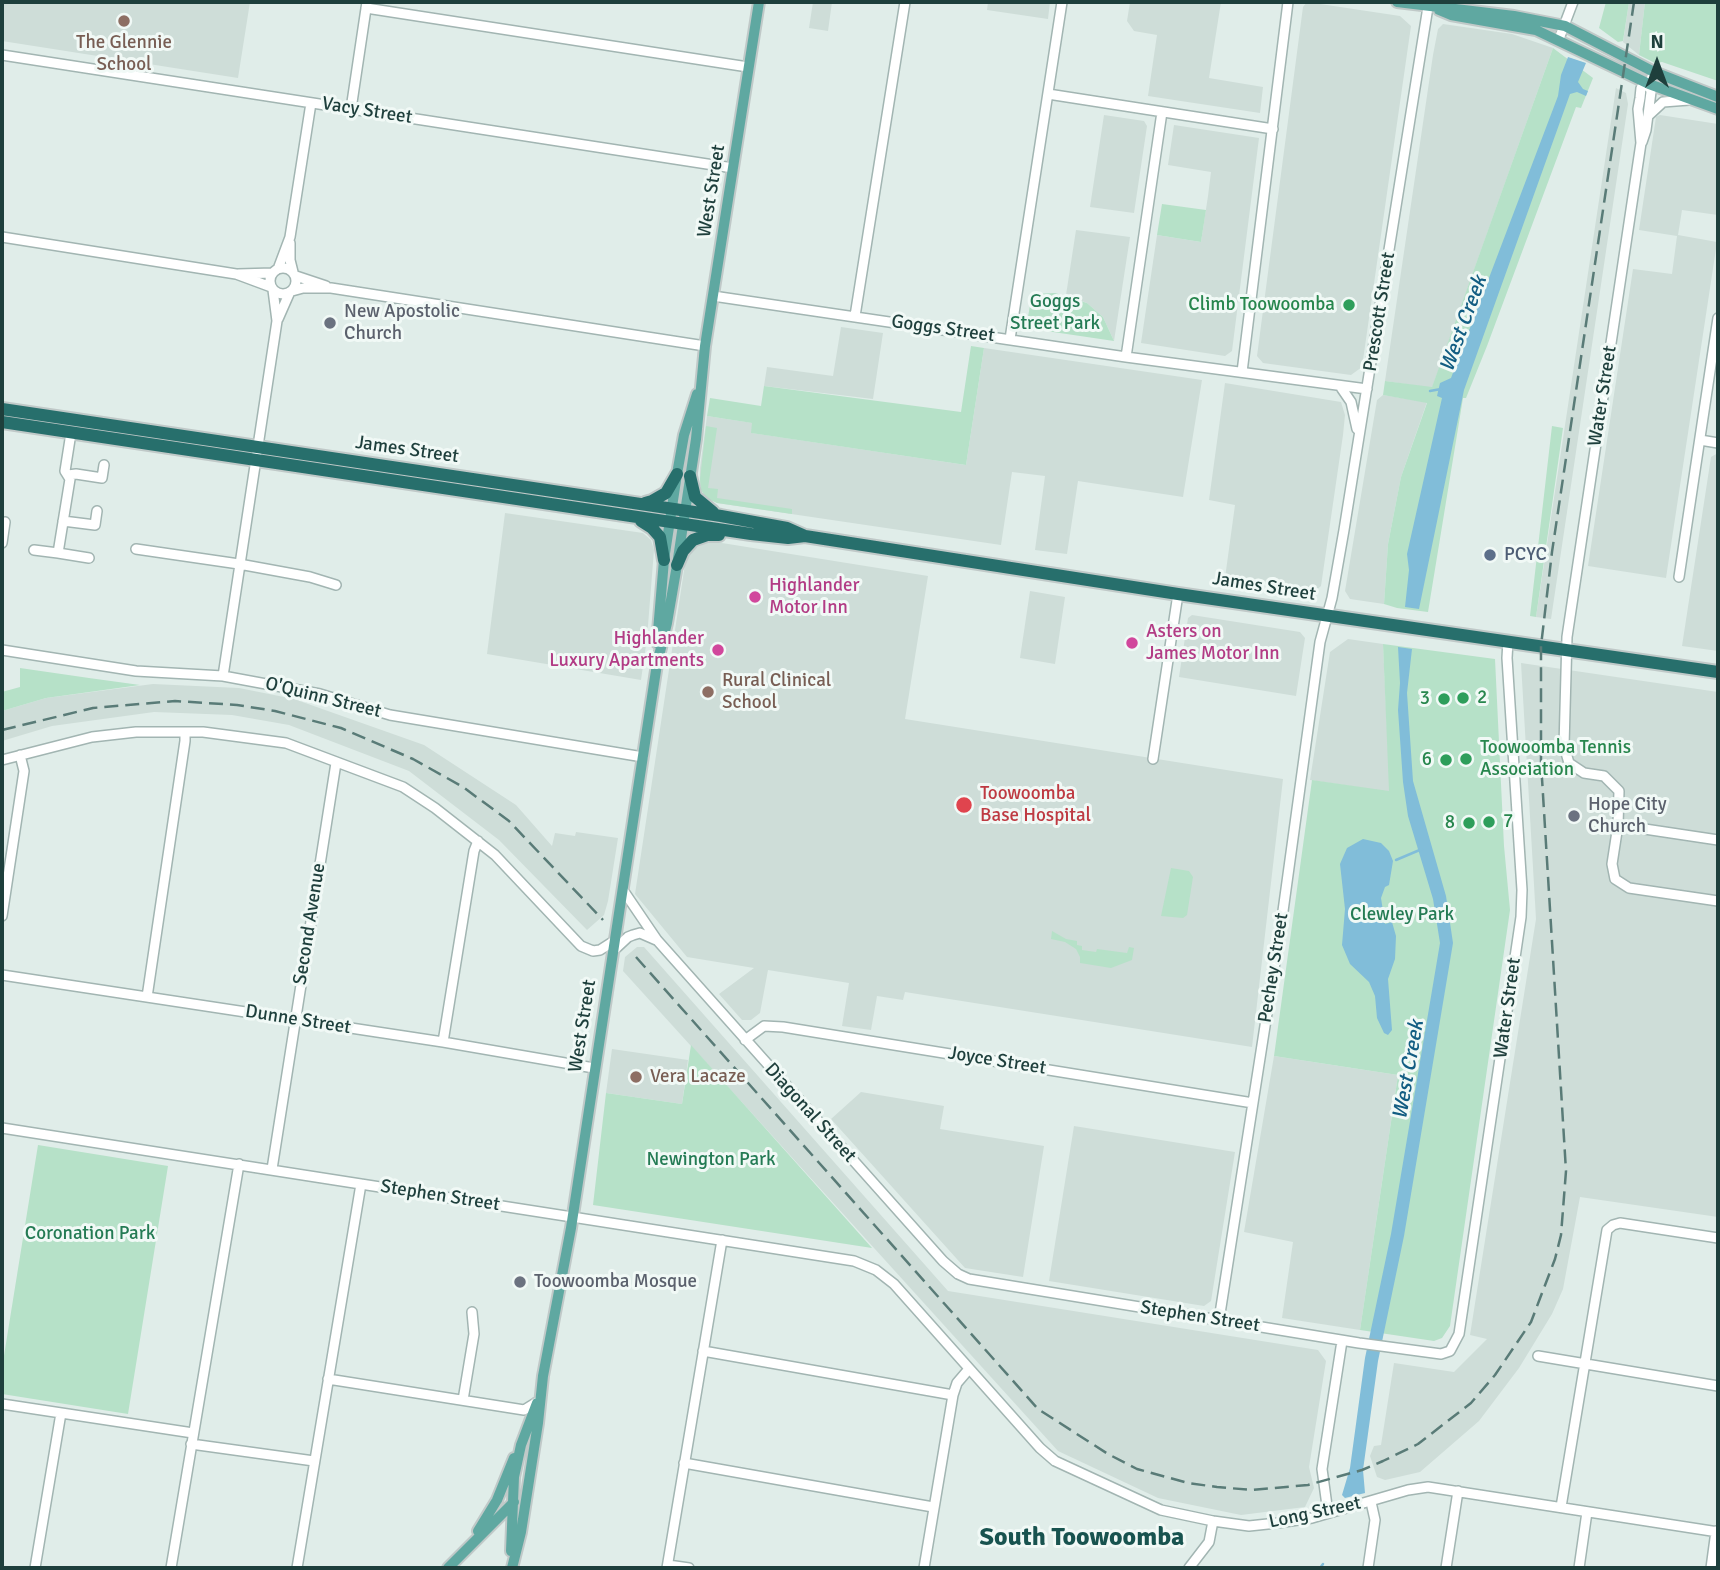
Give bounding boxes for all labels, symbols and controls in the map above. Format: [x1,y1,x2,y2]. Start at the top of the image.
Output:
marker: The Glennie School [116,13,132,29]
north arrow [1622,28,1692,98]
text: N [1650,30,1664,54]
place label: The Glennie School [76,32,172,76]
street label: Vacy Street [320,93,414,129]
street label: West Street [693,143,731,239]
street label: Prescott Street [1359,251,1401,373]
water label: West Creek [1435,273,1493,375]
park label: Goggs Street Park [1010,291,1100,335]
place label: Climb Toowoomba [1188,294,1335,316]
marker: Climb Toowoomba [1341,297,1357,313]
place label: New Apostolic Church [344,301,460,345]
street label: Goggs Street [890,310,996,348]
marker: New Apostolic Church [322,315,338,331]
street label: Water Street [1584,344,1622,448]
street label: James Street [354,431,460,469]
place label: PCYC [1504,544,1547,566]
marker: PCYC [1482,547,1498,563]
street label: James Street [1211,568,1317,606]
place label: Highlander Motor Inn [769,575,860,619]
marker: Highlander Motor Inn [747,589,763,605]
place label: Asters on James Motor Inn [1146,621,1280,665]
place label: Highlander Luxury Apartments [549,628,704,672]
marker: Asters on James Motor Inn [1124,635,1140,651]
marker: Highlander Luxury Apartments [710,642,726,658]
place label: Rural Clinical School [722,670,831,714]
street label: O'Quinn Street [263,673,383,723]
marker: Rural Clinical School [700,684,716,700]
place label: 2 [1477,687,1487,709]
place label: 3 [1420,688,1430,710]
marker: 2 [1455,690,1471,706]
marker: 3 [1436,691,1452,707]
place label: Toowoomba Tennis Association [1480,737,1631,781]
place label: 6 [1422,749,1432,771]
marker: Toowoomba Tennis Association [1458,751,1474,767]
marker: 6 [1438,752,1454,768]
place label: Toowoomba Base Hospital [980,783,1091,827]
place label: Hope City Church [1588,794,1667,838]
marker: Toowoomba Base Hospital [954,795,974,815]
marker: Hope City Church [1566,808,1582,824]
place label: 7 [1503,811,1513,833]
place label: 8 [1445,812,1455,834]
marker: 7 [1481,814,1497,830]
marker: 8 [1461,815,1477,831]
street label: Second Avenue [289,862,331,986]
park label: Clewley Park [1350,904,1454,926]
street label: Pechey Street [1254,911,1294,1025]
street label: Water Street [1490,956,1526,1060]
street label: West Street [564,978,602,1074]
street label: Dunne Street [244,1000,352,1040]
water label: West Creek [1388,1018,1430,1122]
street label: Joyce Street [946,1042,1048,1080]
street label: Diagonal Street [759,1058,861,1168]
place label: Vera Lacaze [650,1066,746,1088]
marker: Vera Lacaze [628,1069,644,1085]
park label: Newington Park [646,1149,776,1171]
street label: Stephen Street [379,1175,501,1217]
park label: Coronation Park [25,1223,155,1245]
place label: Toowoomba Mosque [534,1271,697,1293]
marker: Toowoomba Mosque [512,1274,528,1290]
street label: Stephen Street [1139,1296,1261,1338]
street label: Long Street [1267,1492,1363,1534]
district label: South Toowoomba [980,1522,1184,1554]

